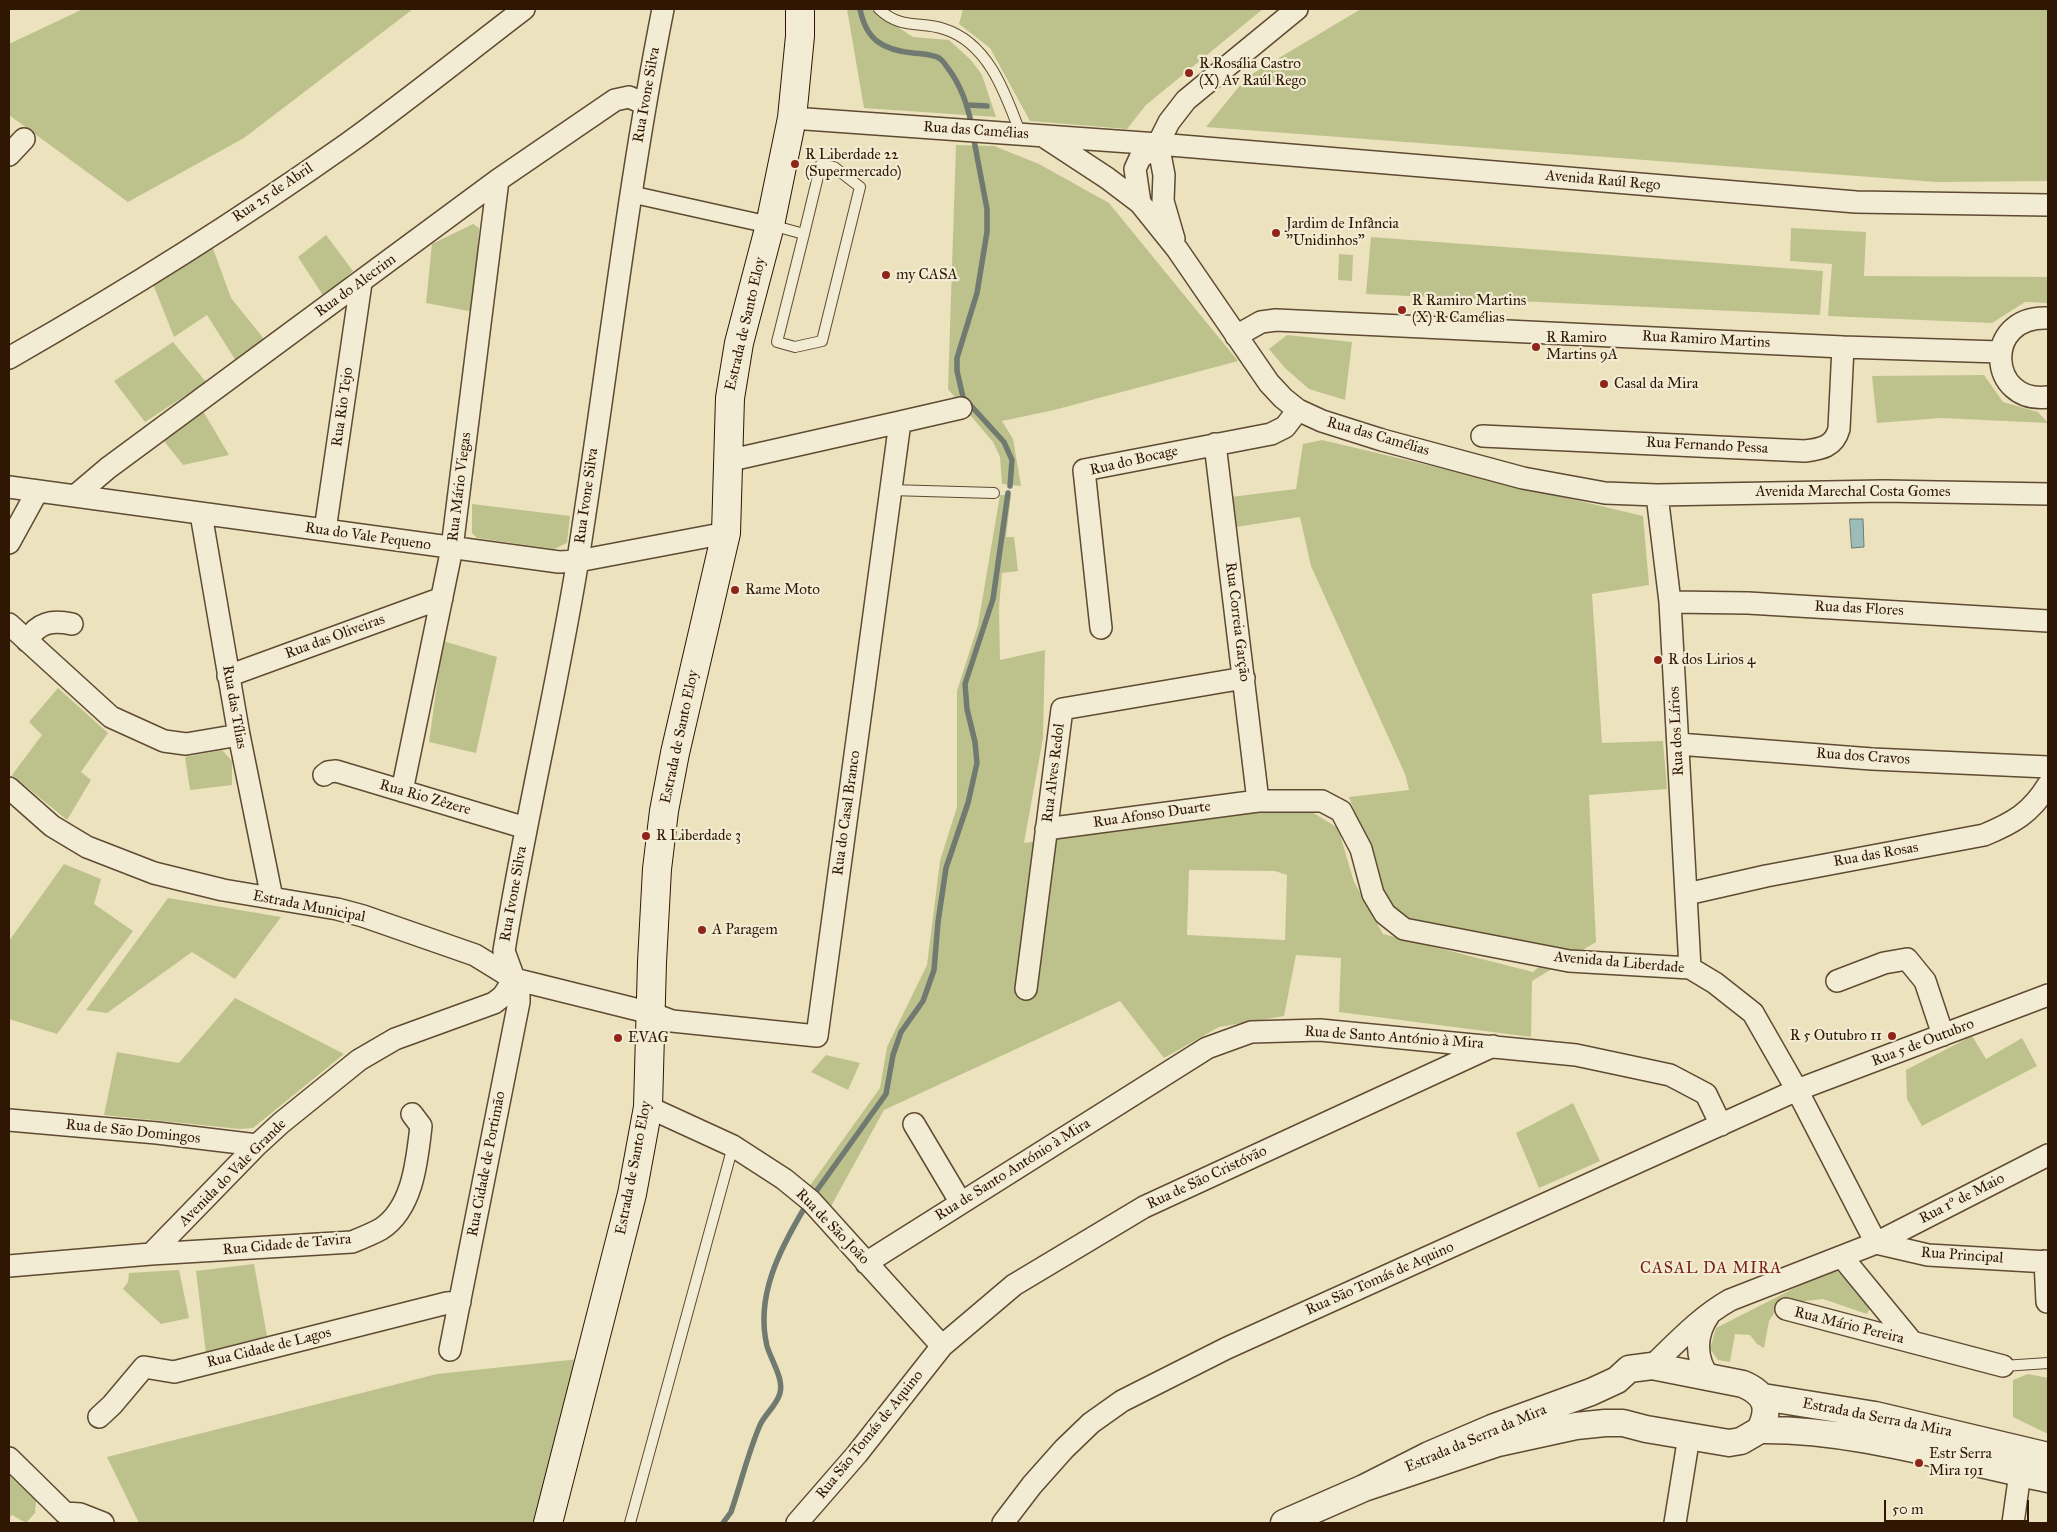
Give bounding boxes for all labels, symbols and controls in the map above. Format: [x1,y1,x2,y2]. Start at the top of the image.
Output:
street label: Rua Ivone Silva [630,46,664,144]
place label: R Rosália Castro (X) Av Raúl Rego [1199,55,1306,90]
marker: R Rosália Castro (X) Av Raúl Rego [1183,67,1195,79]
street label: Rua das Camélias [923,118,1029,144]
place label: R Liberdade 22 (Supermercado) [805,146,902,181]
marker: R Liberdade 22 (Supermercado) [789,158,801,170]
street label: Rua 25 de Abril [229,159,317,227]
street label: Avenida Raúl Rego [1545,167,1661,195]
place label: Jardim de Infância "Unidinhos" [1286,215,1399,250]
marker: Jardim de Infância "Unidinhos" [1270,227,1282,239]
street label: Rua do Alecrim [312,251,400,321]
street label: Estrada de Santo Eloy [722,256,770,392]
place label: my CASA [896,266,958,284]
marker: my CASA [880,269,892,281]
place label: R Ramiro Martins (X) R Camélias [1412,292,1526,327]
marker: R Ramiro Martins (X) R Camélias [1396,304,1408,316]
street label: Rua Ramiro Martins [1641,328,1771,352]
place label: R Ramiro Martins 9A [1546,329,1618,364]
marker: R Ramiro Martins 9A [1530,341,1542,353]
street label: Rua Rio Tejo [329,366,357,448]
place label: Casal da Mira [1614,375,1698,393]
marker: Casal da Mira [1598,378,1610,390]
street label: Rua das Camélias [1325,414,1431,460]
street label: Rua Mário Viegas [444,431,476,543]
street label: Rua Fernando Pessa [1646,434,1768,458]
street label: Rua do Bocage [1088,442,1180,480]
street label: Rua Ivone Silva [571,447,603,545]
street label: Avenida Marechal Costa Gomes [1756,483,1950,501]
street label: Rua do Vale Pequeno [304,519,432,555]
street label: Rua Correia Garção [1221,561,1253,683]
place label: Rame Moto [745,581,820,599]
marker: Rame Moto [729,584,741,596]
street label: Rua das Flores [1814,598,1904,620]
street label: Rua das Oliveiras [283,611,387,663]
place label: R dos Lirios 4 [1668,651,1755,669]
marker: R dos Lirios 4 [1652,654,1664,666]
street label: Rua das Tílias [218,664,250,750]
street label: Estrada de Santo Eloy [657,669,703,805]
street label: Rua dos Lírios [1666,686,1688,776]
street label: Rua Alves Redol [1039,722,1069,824]
street label: Rua dos Cravos [1815,745,1911,769]
street label: Rua do Casal Branco [829,749,865,877]
street label: Rua Rio Zêzere [377,776,473,820]
street label: Rua Afonso Duarte [1092,798,1212,832]
place label: R Liberdade 3 [656,827,741,845]
marker: R Liberdade 3 [640,830,652,842]
street label: Rua das Rosas [1832,839,1920,871]
street label: Rua Ivone Silva [497,845,531,943]
street label: Estrada Municipal [251,887,367,927]
place label: A Paragem [712,921,778,939]
marker: A Paragem [696,924,708,936]
street label: Avenida da Liberdade [1553,948,1685,978]
street label: Rua 5 de Outubro [1869,1015,1977,1071]
street label: Rua de Santo António à Mira [1304,1023,1484,1053]
place label: R 5 Outubro 11 [1790,1027,1882,1045]
place label: EVAG [628,1029,669,1047]
marker: R 5 Outubro 11 [1886,1030,1898,1042]
marker: EVAG [612,1032,624,1044]
street label: Rua Cidade de Portimão [464,1090,510,1238]
street label: Estrada de Santo Eloy [612,1099,656,1237]
street label: Rua de Santo António à Mira [932,1115,1094,1225]
street label: Rua de São Domingos [65,1116,201,1148]
street label: Avenida do Vale Grande [176,1116,290,1230]
street label: Rua de São Cristóvão [1144,1142,1270,1214]
street label: Rua 1º de Maio [1916,1170,2008,1228]
street label: Rua de São João [791,1185,873,1269]
street label: Rua Cidade de Tavira [222,1230,352,1260]
street label: Rua São Tomás de Aquino [1303,1238,1457,1320]
street label: Rua Principal [1920,1244,2004,1268]
district label: CASAL DA MIRA [1638,1259,1784,1279]
street label: Rua Mário Pereira [1792,1304,1906,1348]
street label: Rua Cidade de Lagos [205,1324,333,1372]
street label: Rua São Tomás de Aquino [813,1367,927,1503]
street label: Estrada da Serra da Mira [1801,1395,1953,1441]
street label: Estrada da Serra da Mira [1403,1401,1549,1477]
place label: Estr Serra Mira 191 [1929,1445,1992,1480]
marker: Estr Serra Mira 191 [1913,1457,1925,1469]
scale bar [1887,1490,2032,1522]
text: 50 m [1892,1500,1924,1518]

